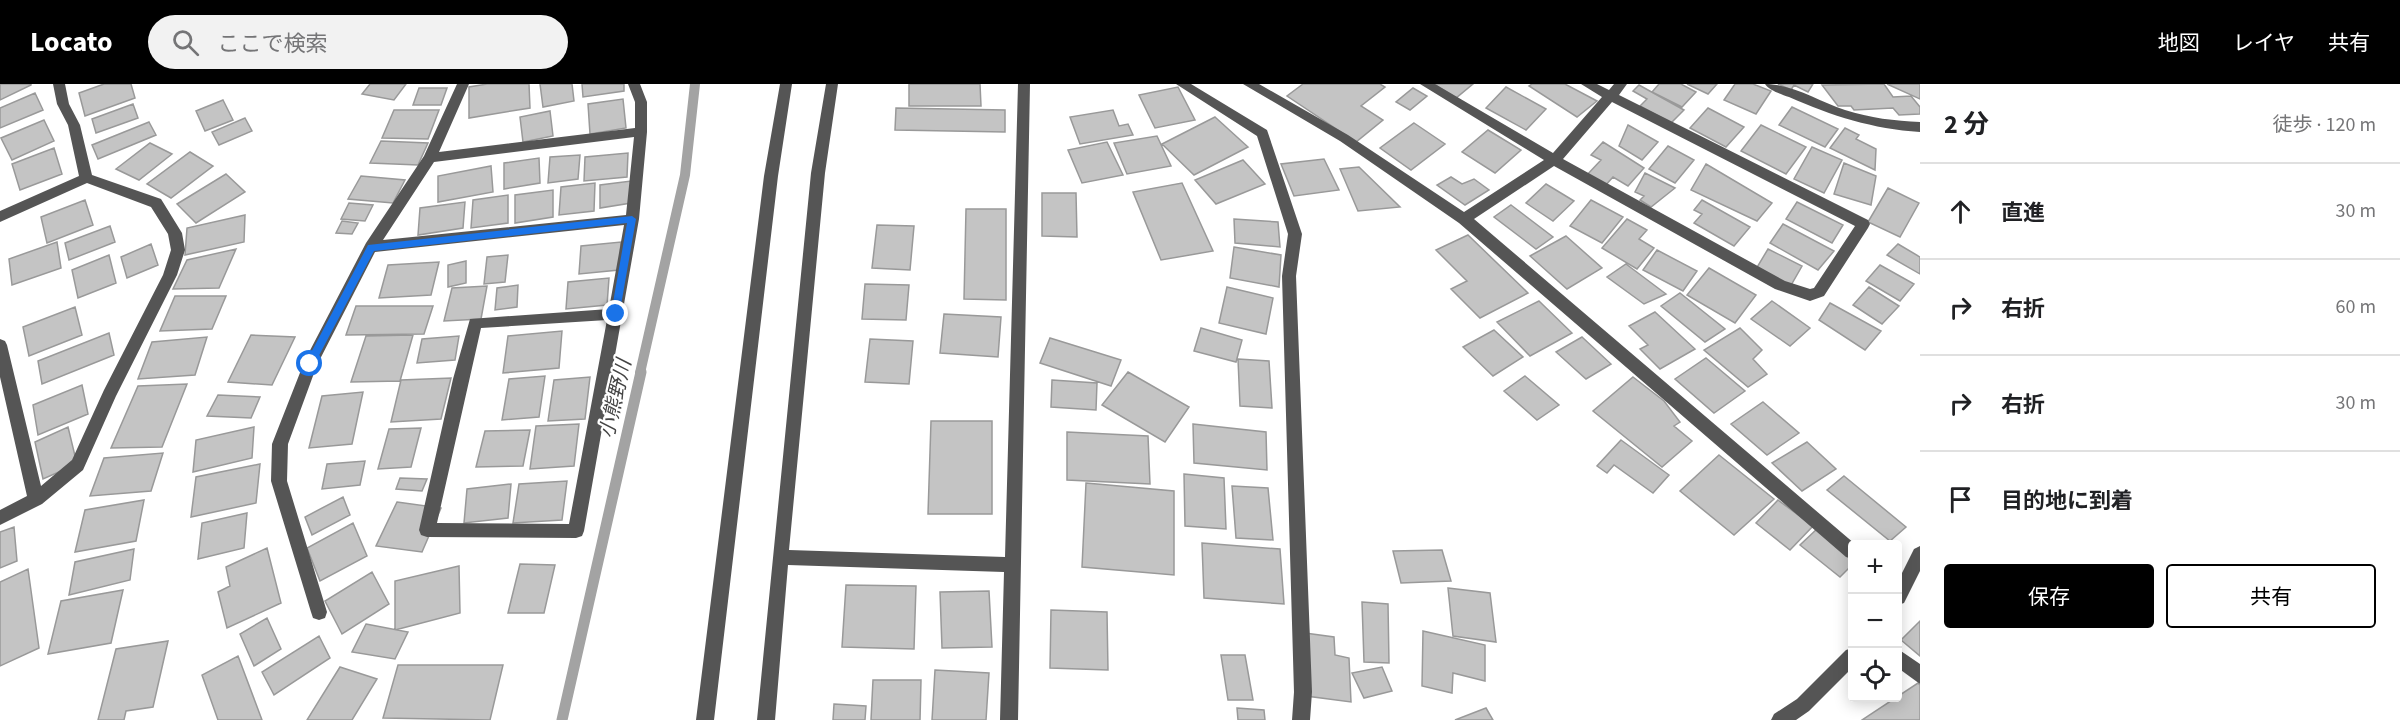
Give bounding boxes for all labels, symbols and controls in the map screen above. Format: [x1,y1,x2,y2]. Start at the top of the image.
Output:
search box [148,15,568,69]
text: Locato [30,22,112,62]
icon: search [169,26,202,59]
text: ここで検索 [217,28,328,60]
text: 地図 [2158,28,2200,58]
text: レイヤ [2233,28,2295,58]
text: 共有 [2328,28,2370,58]
text: 2 分 [1944,106,1989,143]
text: 徒歩 · 120 m [2273,111,2376,139]
icon: ahead [1944,195,1977,228]
text: 直進 [2001,197,2045,229]
text: 30 m [2336,197,2376,225]
icon: right [1944,291,1977,324]
text: 右折 [2001,293,2045,325]
text: 60 m [2336,293,2376,321]
route end [602,300,628,326]
route start [296,350,322,376]
water label: 小熊野川 [593,355,639,441]
icon: right [1944,387,1977,420]
text: 右折 [2001,389,2045,421]
text: 30 m [2336,389,2376,417]
icon: arrive [1944,483,1977,516]
text: 目的地に到着 [2001,485,2133,517]
map controls [1848,540,1902,702]
button: + [1848,540,1902,594]
button: 保存 [1944,564,2154,628]
button: 共有 [2166,564,2376,628]
button: − [1848,594,1902,648]
button: locate [1848,648,1902,702]

